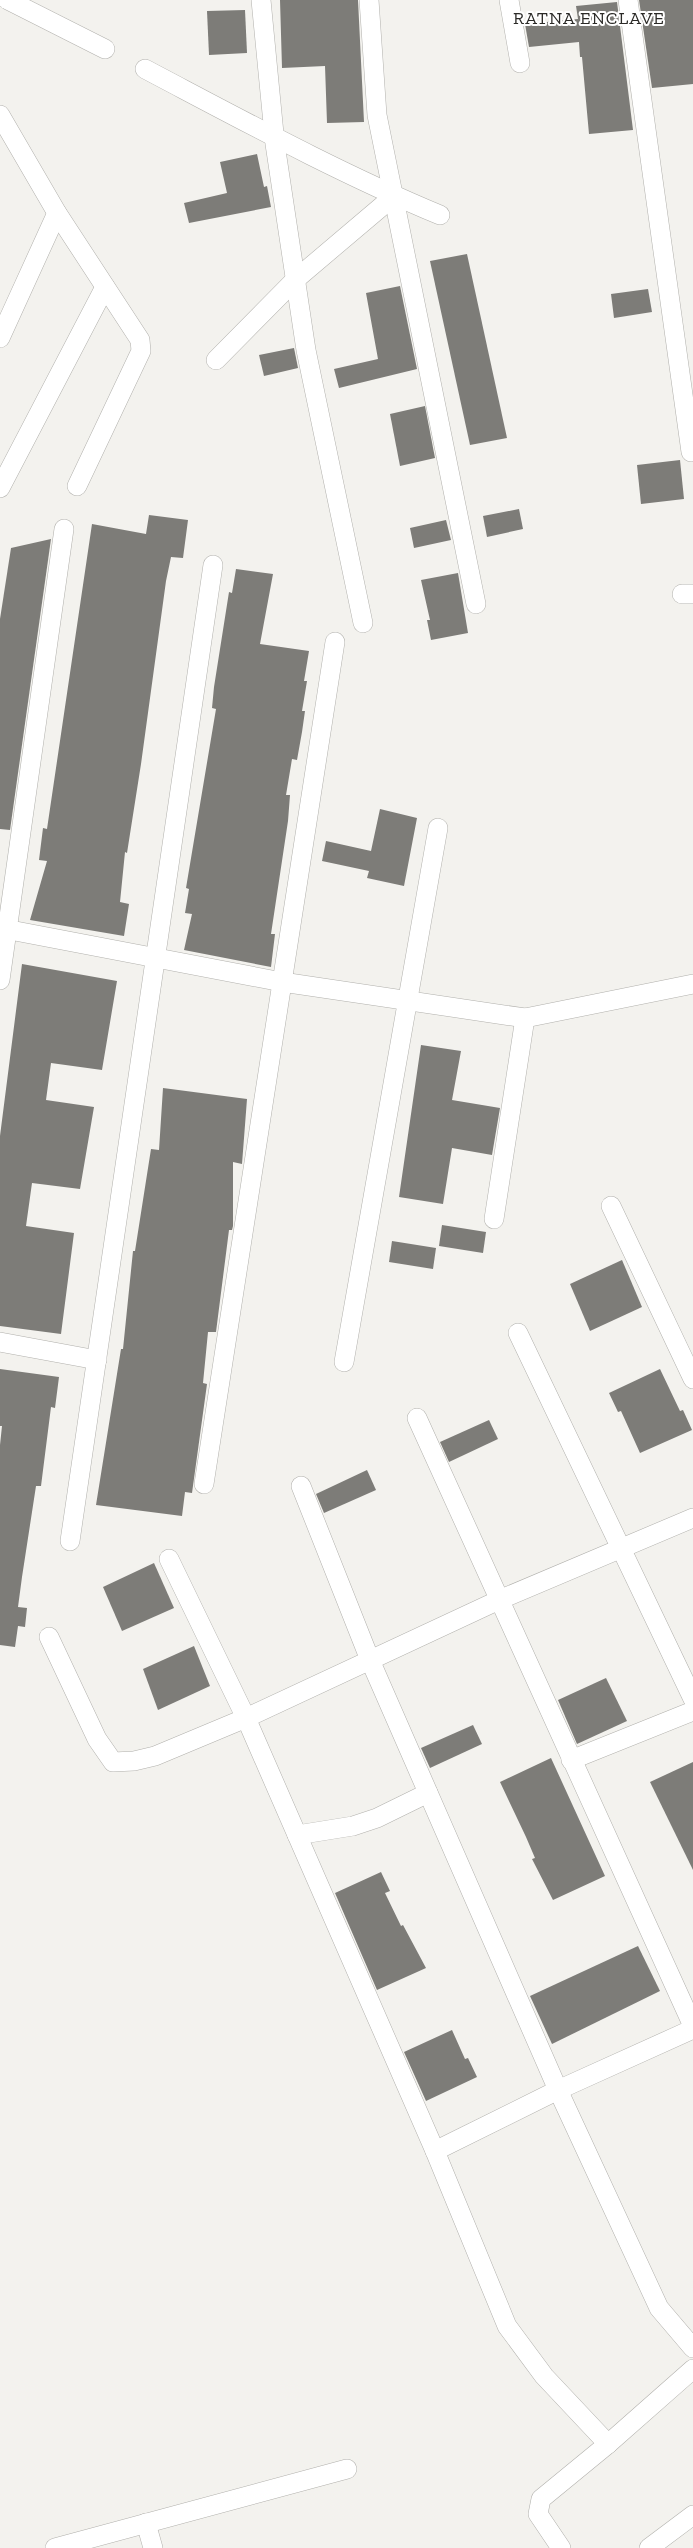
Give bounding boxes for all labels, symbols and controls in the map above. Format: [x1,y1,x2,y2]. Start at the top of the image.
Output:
district label: RATNA ENCLAVE [513,7,665,29]

